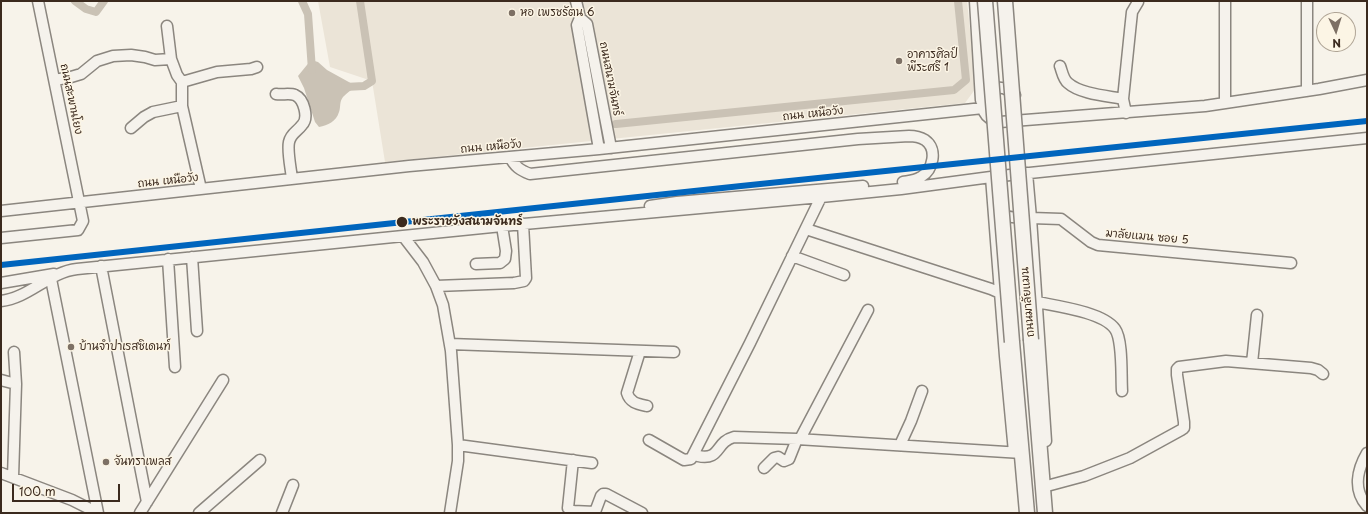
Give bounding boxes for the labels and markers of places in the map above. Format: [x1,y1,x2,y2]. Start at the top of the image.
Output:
place label: หอ เพรชรัตน 6 [520,6,594,20]
marker: หอ เพรชรัตน 6 [507,8,517,18]
place label: อาคารศิลป์ พีระศรี 1 [907,48,958,74]
marker: อาคารศิลป์ พีระศรี 1 [894,56,904,66]
marker: พระราชวังสนามจันทร์ [395,215,409,229]
place label: พระราชวังสนามจันทร์ [412,215,522,229]
place label: บ้านจำปาเรสซิเดนท์ [79,340,171,354]
marker: บ้านจำปาเรสซิเดนท์ [66,342,76,352]
place label: จันทราเพลส [114,455,171,469]
marker: จันทราเพลส [101,457,111,467]

